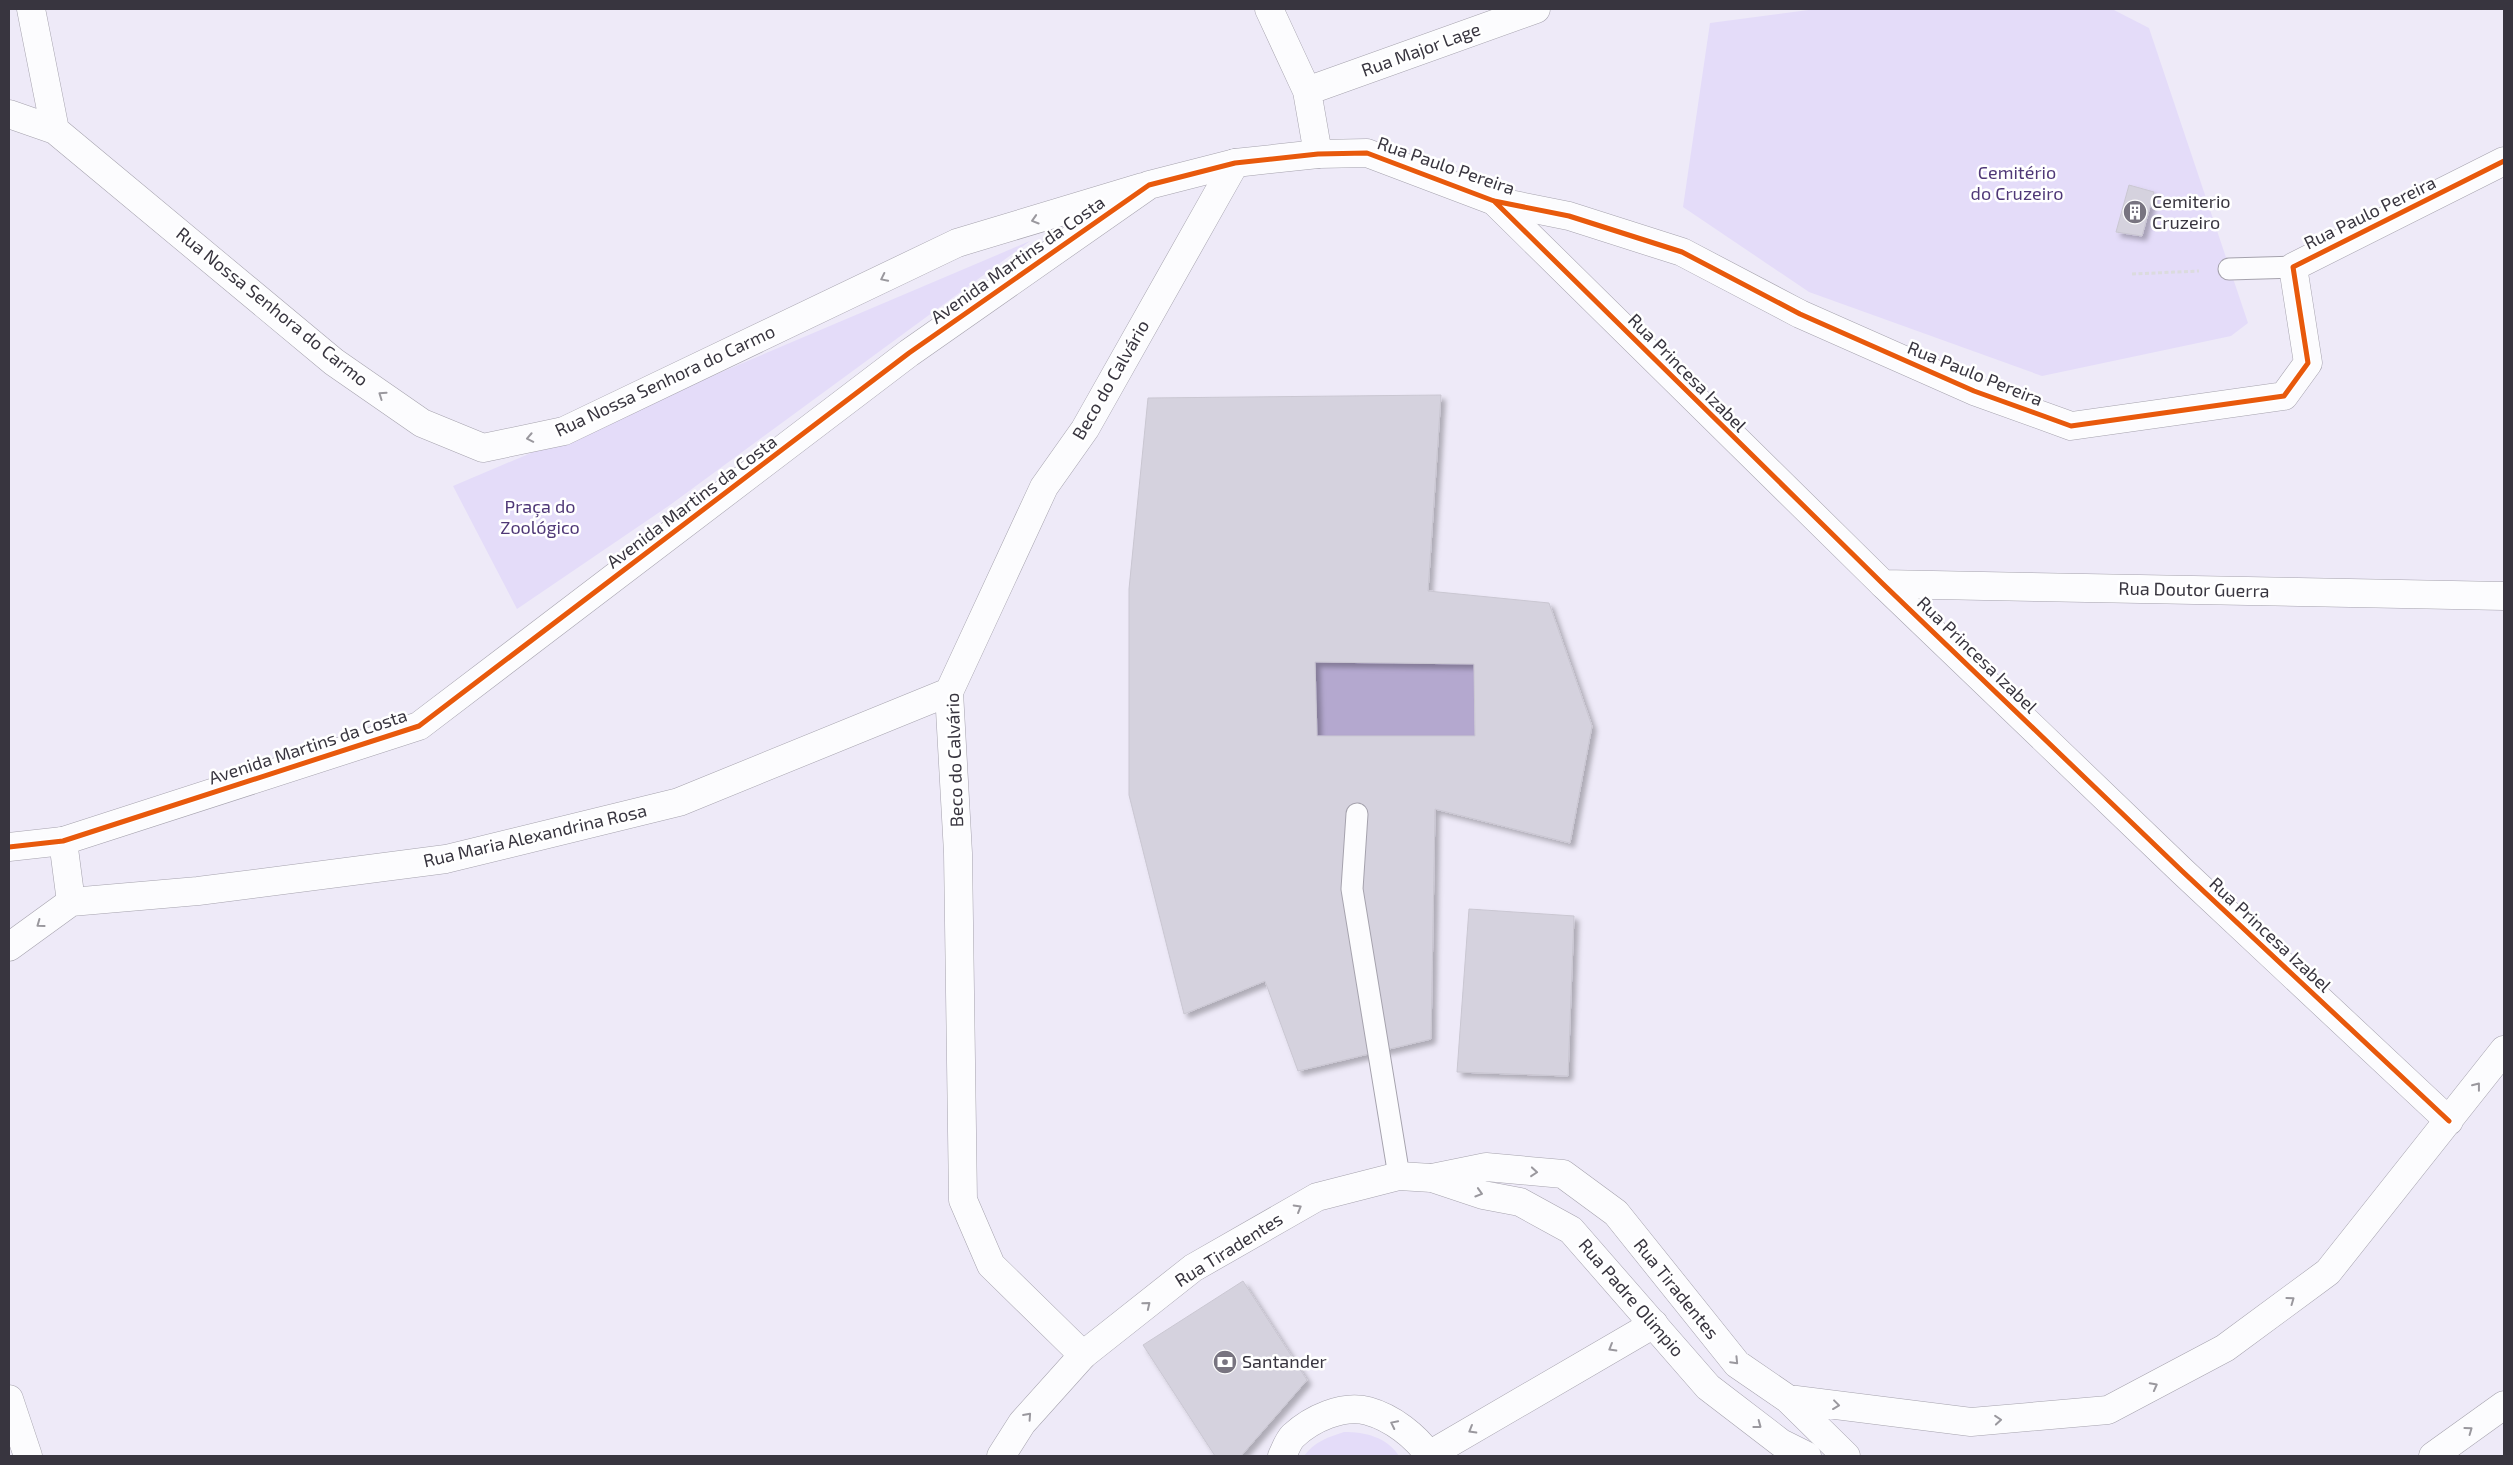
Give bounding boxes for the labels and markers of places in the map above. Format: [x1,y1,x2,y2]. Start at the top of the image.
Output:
place label: Cemiterio Cruzeiro [2152,190,2231,233]
building icon: Cemiterio Cruzeiro [2122,199,2148,225]
bank icon: Santander [1212,1349,1238,1375]
place label: Santander [1242,1350,1327,1372]

